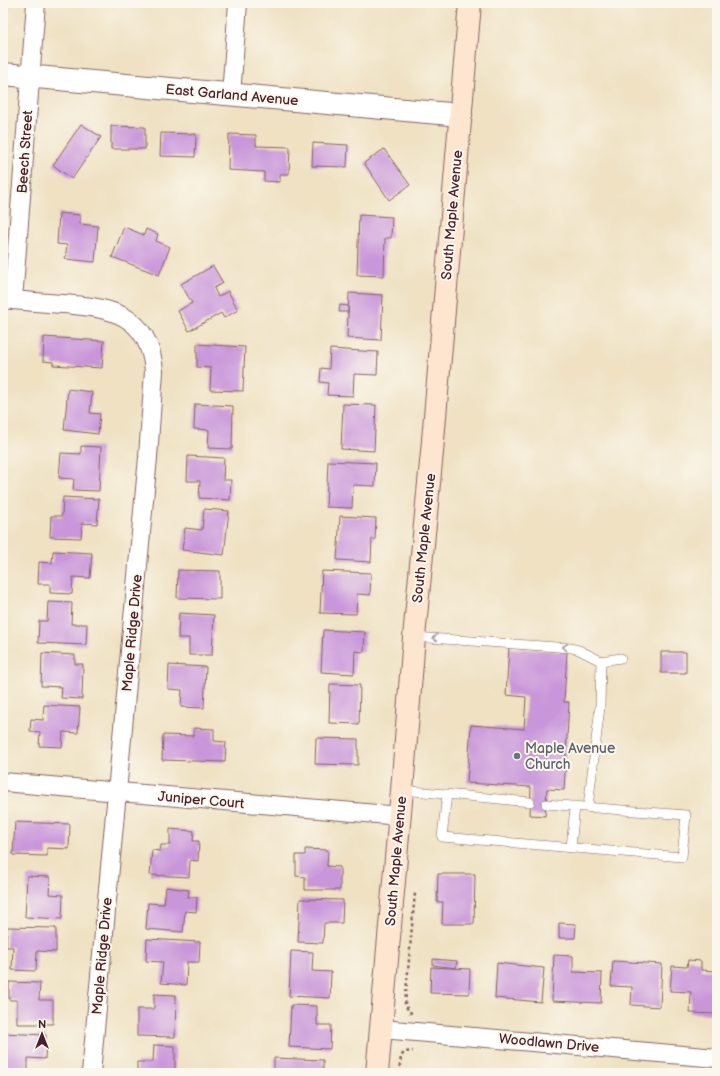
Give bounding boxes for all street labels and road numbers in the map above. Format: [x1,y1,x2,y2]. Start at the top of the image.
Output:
street label: East Garland Avenue [165,81,299,109]
street label: Beech Street [14,109,36,194]
street label: South Maple Avenue [438,149,466,281]
street label: South Maple Avenue [409,472,439,604]
street label: Maple Ridge Drive [118,574,146,692]
street label: Juniper Court [157,788,246,812]
street label: South Maple Avenue [382,795,410,927]
street label: Maple Ridge Drive [88,897,116,1015]
street label: Woodlawn Drive [498,1030,600,1056]

